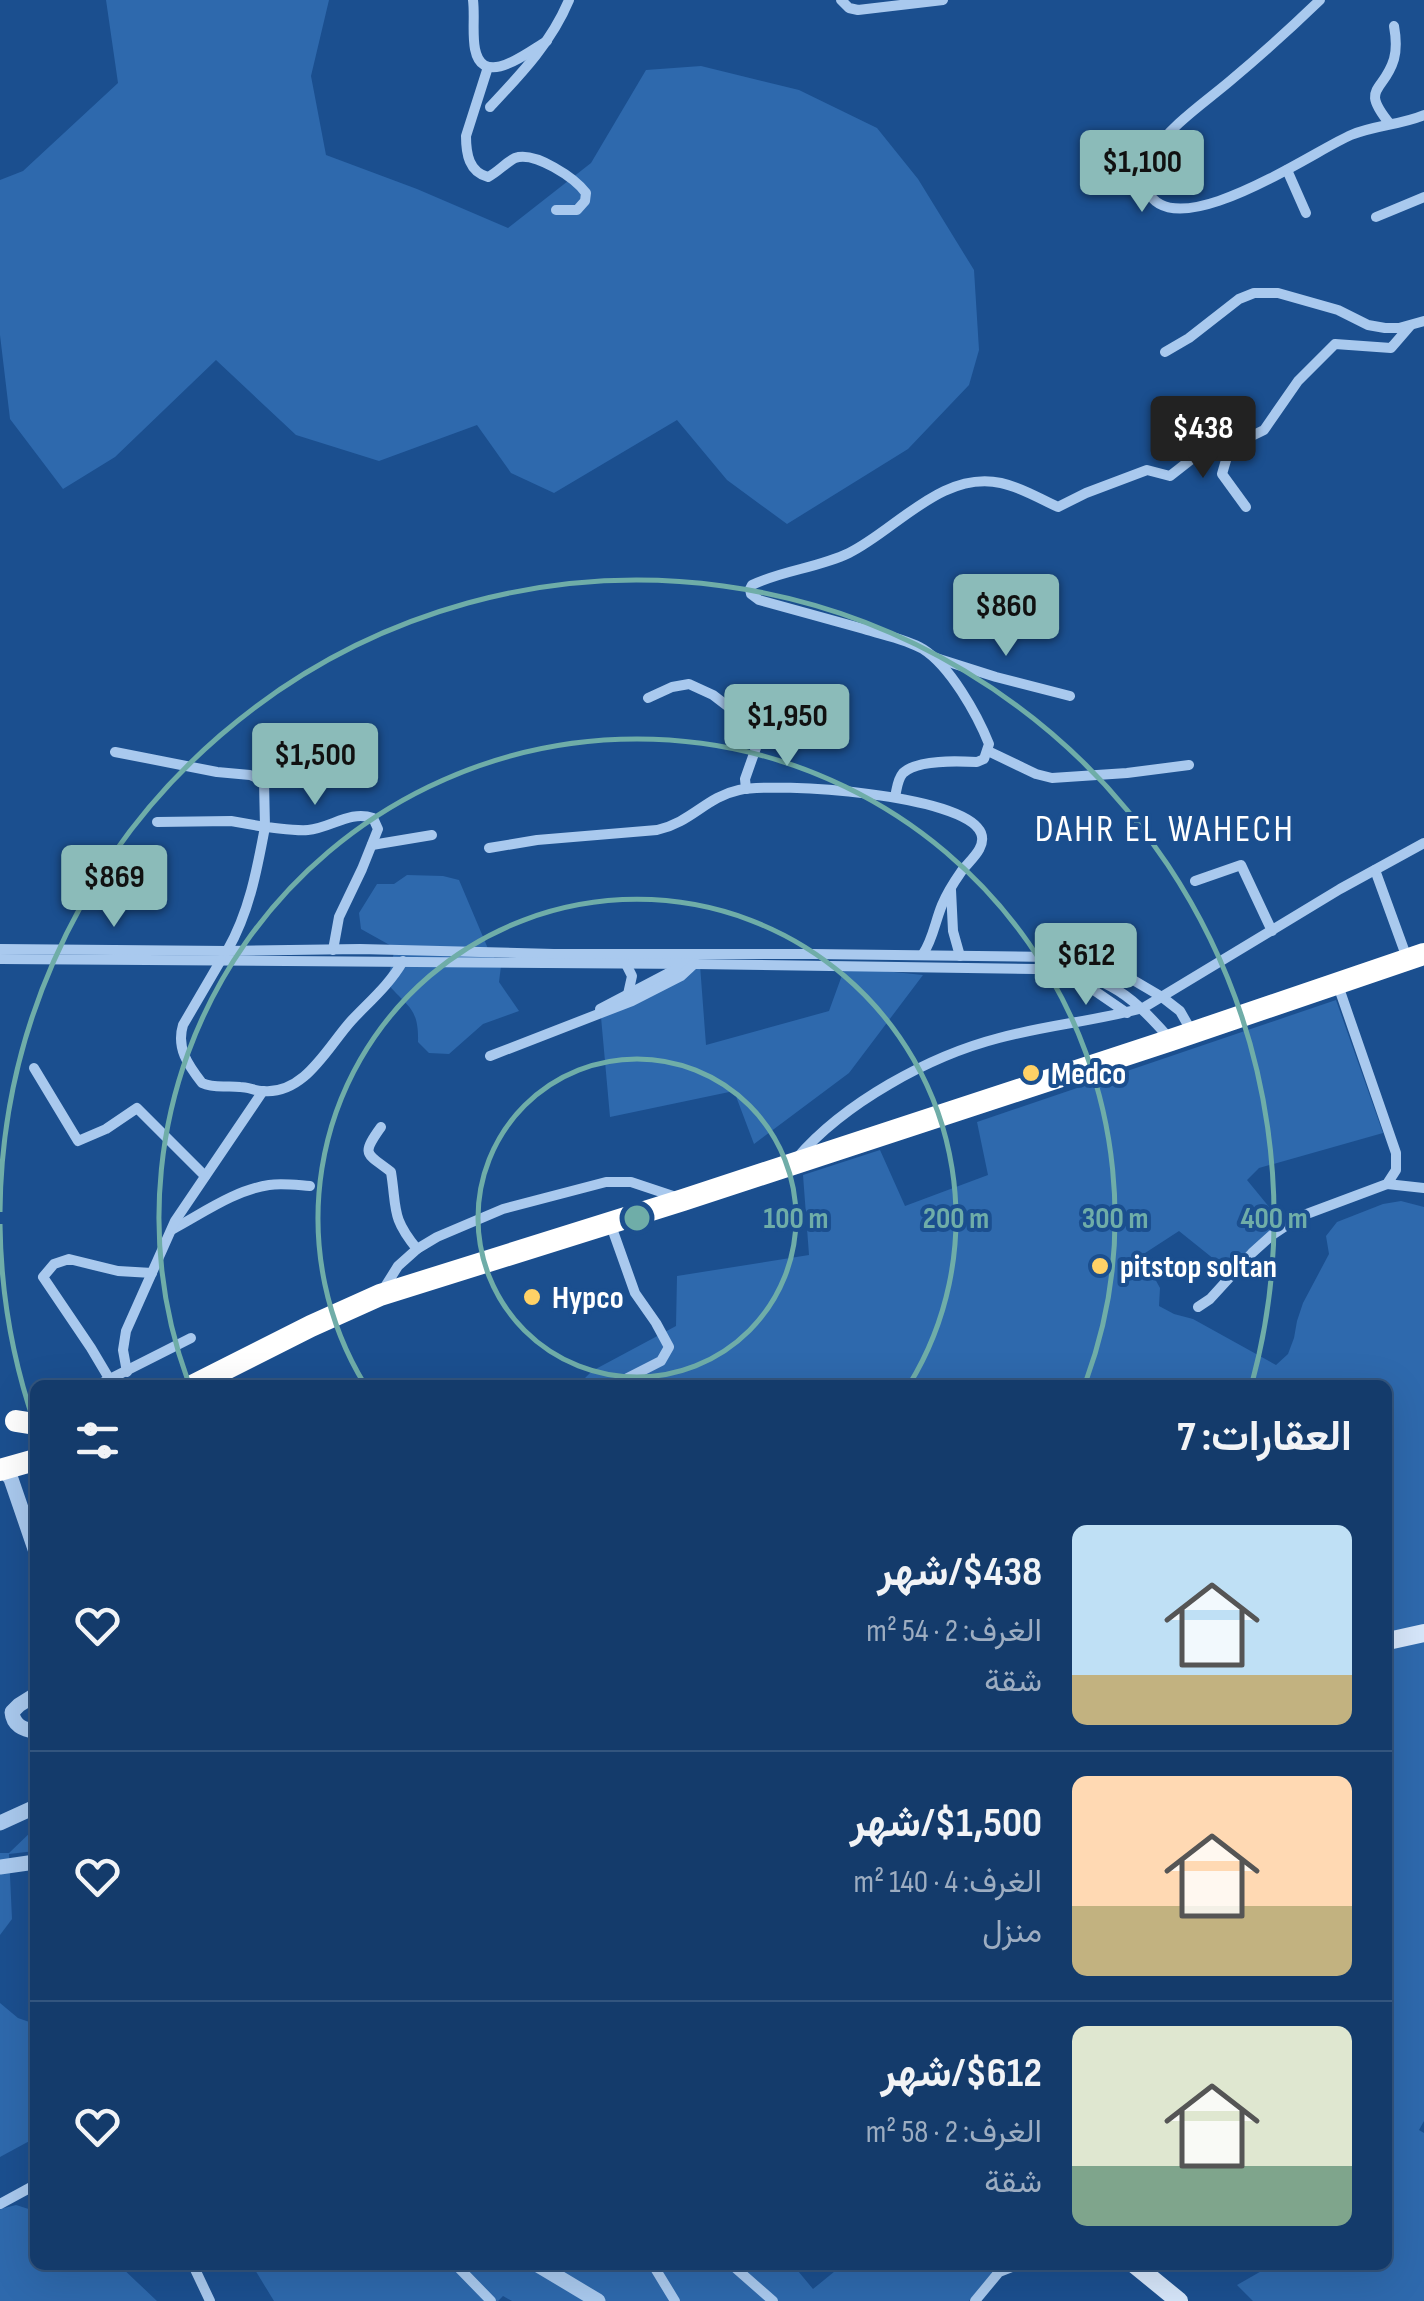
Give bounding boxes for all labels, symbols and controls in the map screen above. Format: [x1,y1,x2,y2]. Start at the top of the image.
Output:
pin: $1,100 [1061,130,1223,215]
text: $1,100 [1102,143,1182,182]
pin: $438 [1144,396,1262,481]
text: $438 [1173,409,1233,448]
pin: $860 [947,574,1065,659]
text: $860 [975,587,1037,626]
pin: $1,950 [706,684,868,769]
text: $1,950 [746,697,828,736]
pin: $1,500 [234,723,396,808]
text: $1,500 [274,736,356,775]
district label: DAHR EL WAHECH [1035,807,1295,852]
pin: $869 [55,845,173,930]
text: $869 [83,858,145,897]
pin: $612 [1027,923,1145,1008]
text: $612 [1057,936,1115,975]
place label: Medco [1051,1055,1126,1094]
marker: Medco [1020,1062,1042,1084]
centre of rings [619,1200,655,1236]
text: 100 m [764,1201,828,1237]
text: 200 m [923,1201,989,1237]
text: 300 m [1082,1201,1148,1237]
text: 400 m [1240,1201,1308,1237]
place label: pitstop soltan [1120,1248,1277,1287]
marker: pitstop soltan [1089,1255,1111,1277]
place label: Hypco [552,1279,624,1318]
marker: Hypco [521,1286,543,1308]
text: العقارات: 7 [1177,1412,1352,1463]
icon: filters [70,1413,125,1468]
text: $438/شهر [877,1547,1042,1598]
icon: home [1152,1565,1272,1685]
icon: heart [70,1598,125,1653]
text: الغرف: 2 · 54 m² [866,1612,1042,1651]
text: شقة [984,1662,1042,1701]
text: $1,500/شهر [850,1798,1042,1849]
icon: home [1152,1816,1272,1936]
icon: heart [70,1849,125,1904]
text: الغرف: 4 · 140 m² [854,1863,1042,1902]
text: منزل [982,1913,1042,1952]
text: $612/شهر [881,2048,1042,2099]
icon: home [1152,2066,1272,2186]
icon: heart [70,2099,125,2154]
text: الغرف: 2 · 58 m² [866,2113,1042,2152]
text: شقة [984,2163,1042,2202]

